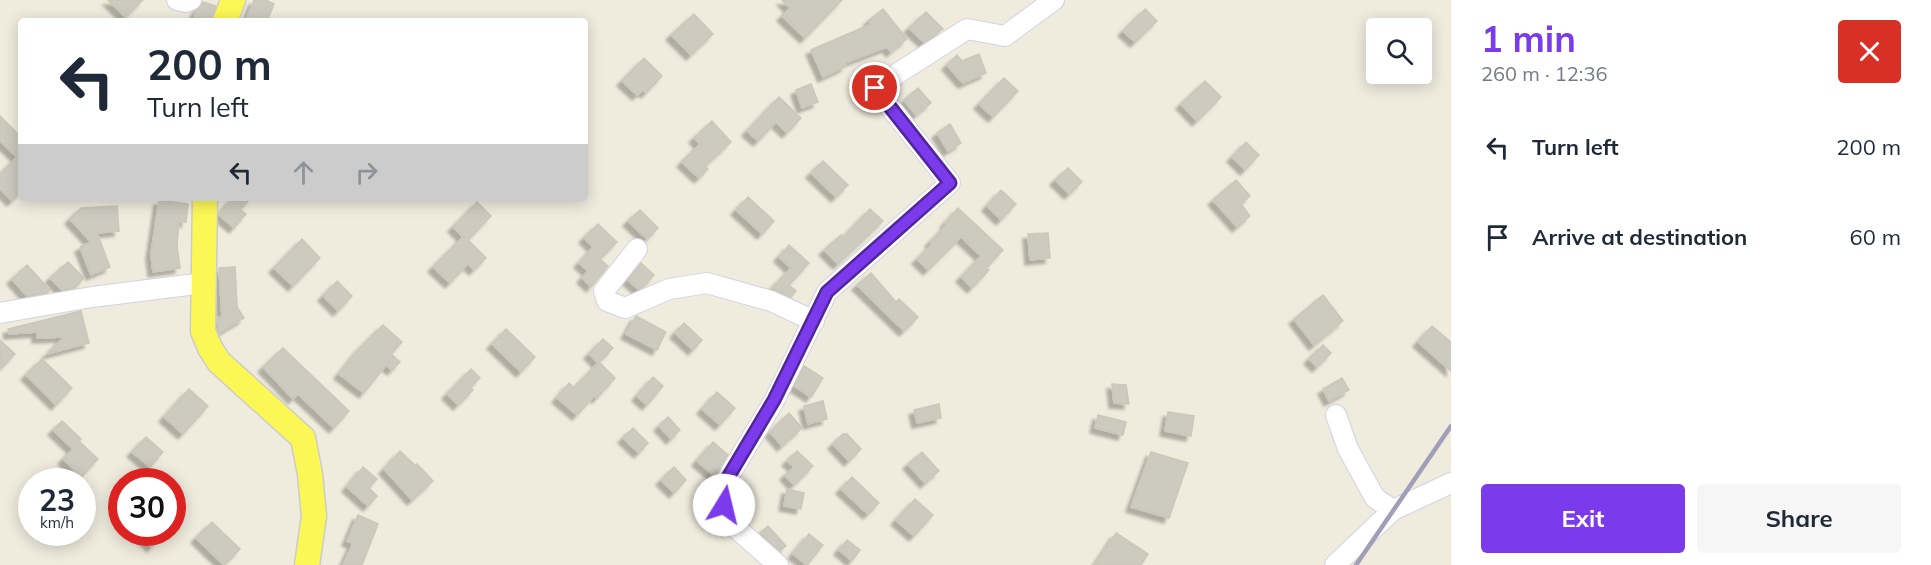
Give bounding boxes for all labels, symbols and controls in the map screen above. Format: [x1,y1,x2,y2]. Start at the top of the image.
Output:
text: 1 min [1481,16,1576,61]
map controls [1366,18,1432,84]
button: search [1366,18,1432,84]
button: close [1838,20,1901,83]
text: 200 m [147,38,272,91]
icon: left [48,42,126,120]
text: 260 m · 12:36 [1481,61,1607,86]
pin [849,62,900,113]
icon: arrive [858,71,891,104]
text: Turn left [147,90,249,124]
icon: left [1481,131,1514,164]
text: Turn left [1532,133,1619,161]
text: 200 m [1836,133,1901,161]
icon: left [224,156,257,189]
icon: ahead [287,156,320,189]
icon: right [350,156,383,189]
icon: arrive [1481,221,1514,254]
text: Arrive at destination [1532,223,1747,251]
text: 60 m [1850,223,1901,251]
speed limit sign: 30 [108,468,186,546]
position arrow [692,473,756,537]
text: 23 [39,481,75,519]
button: Exit [1481,484,1685,553]
button: Share [1697,484,1901,553]
text: km/h [40,513,74,532]

